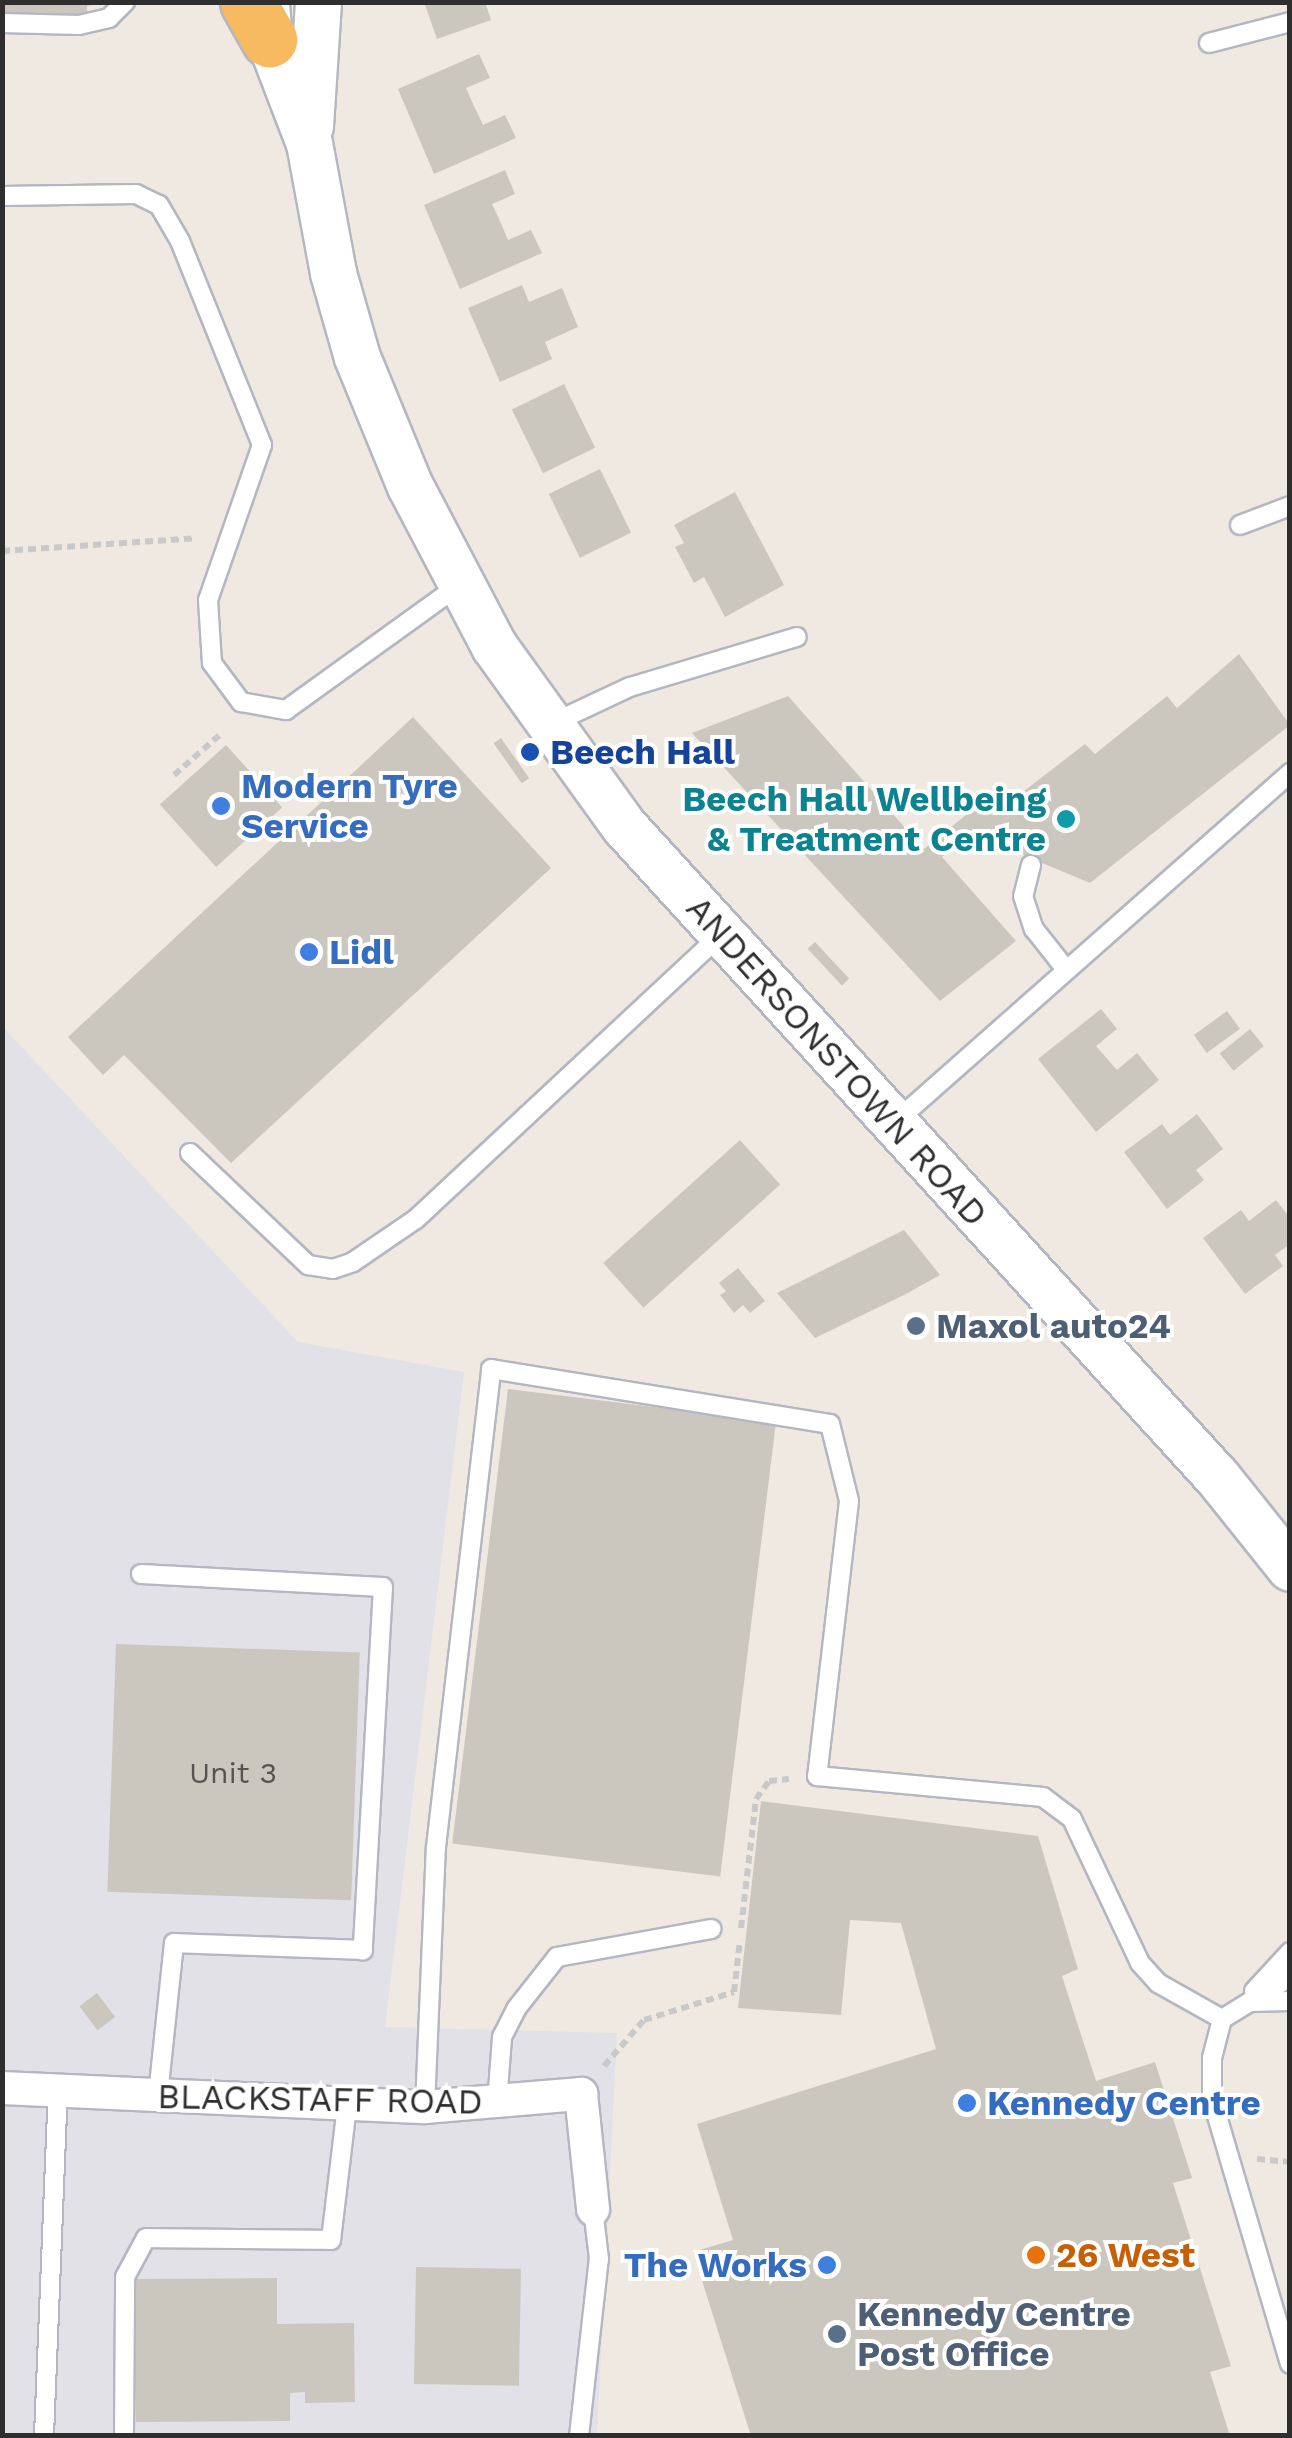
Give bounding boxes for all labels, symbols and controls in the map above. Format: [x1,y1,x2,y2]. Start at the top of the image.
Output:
place label: Beech Hall [550,731,735,773]
marker: Beech Hall [519,741,541,763]
place label: Modern Tyre Service [241,765,458,847]
place label: Beech Hall Wellbeing & Treatment Centre [681,778,1046,860]
marker: Modern Tyre Service [210,795,232,817]
marker: Beech Hall Wellbeing & Treatment Centre [1055,808,1077,830]
street label: ANDERSONSTOWN ROAD [678,887,996,1235]
place label: Lidl [329,931,394,973]
marker: Lidl [298,941,320,963]
place label: Maxol auto24 [936,1305,1171,1347]
marker: Maxol auto24 [905,1315,927,1337]
house number: Unit 3 [189,1755,277,1791]
street label: BLACKSTAFF ROAD [157,2075,483,2123]
place label: Kennedy Centre [987,2082,1262,2124]
marker: Kennedy Centre [956,2092,978,2114]
place label: 26 West [1056,2234,1196,2276]
place label: The Works [623,2244,807,2286]
marker: 26 West [1025,2244,1047,2266]
marker: The Works [816,2254,838,2276]
place label: Kennedy Centre Post Office [857,2293,1132,2375]
marker: Kennedy Centre Post Office [826,2323,848,2345]

